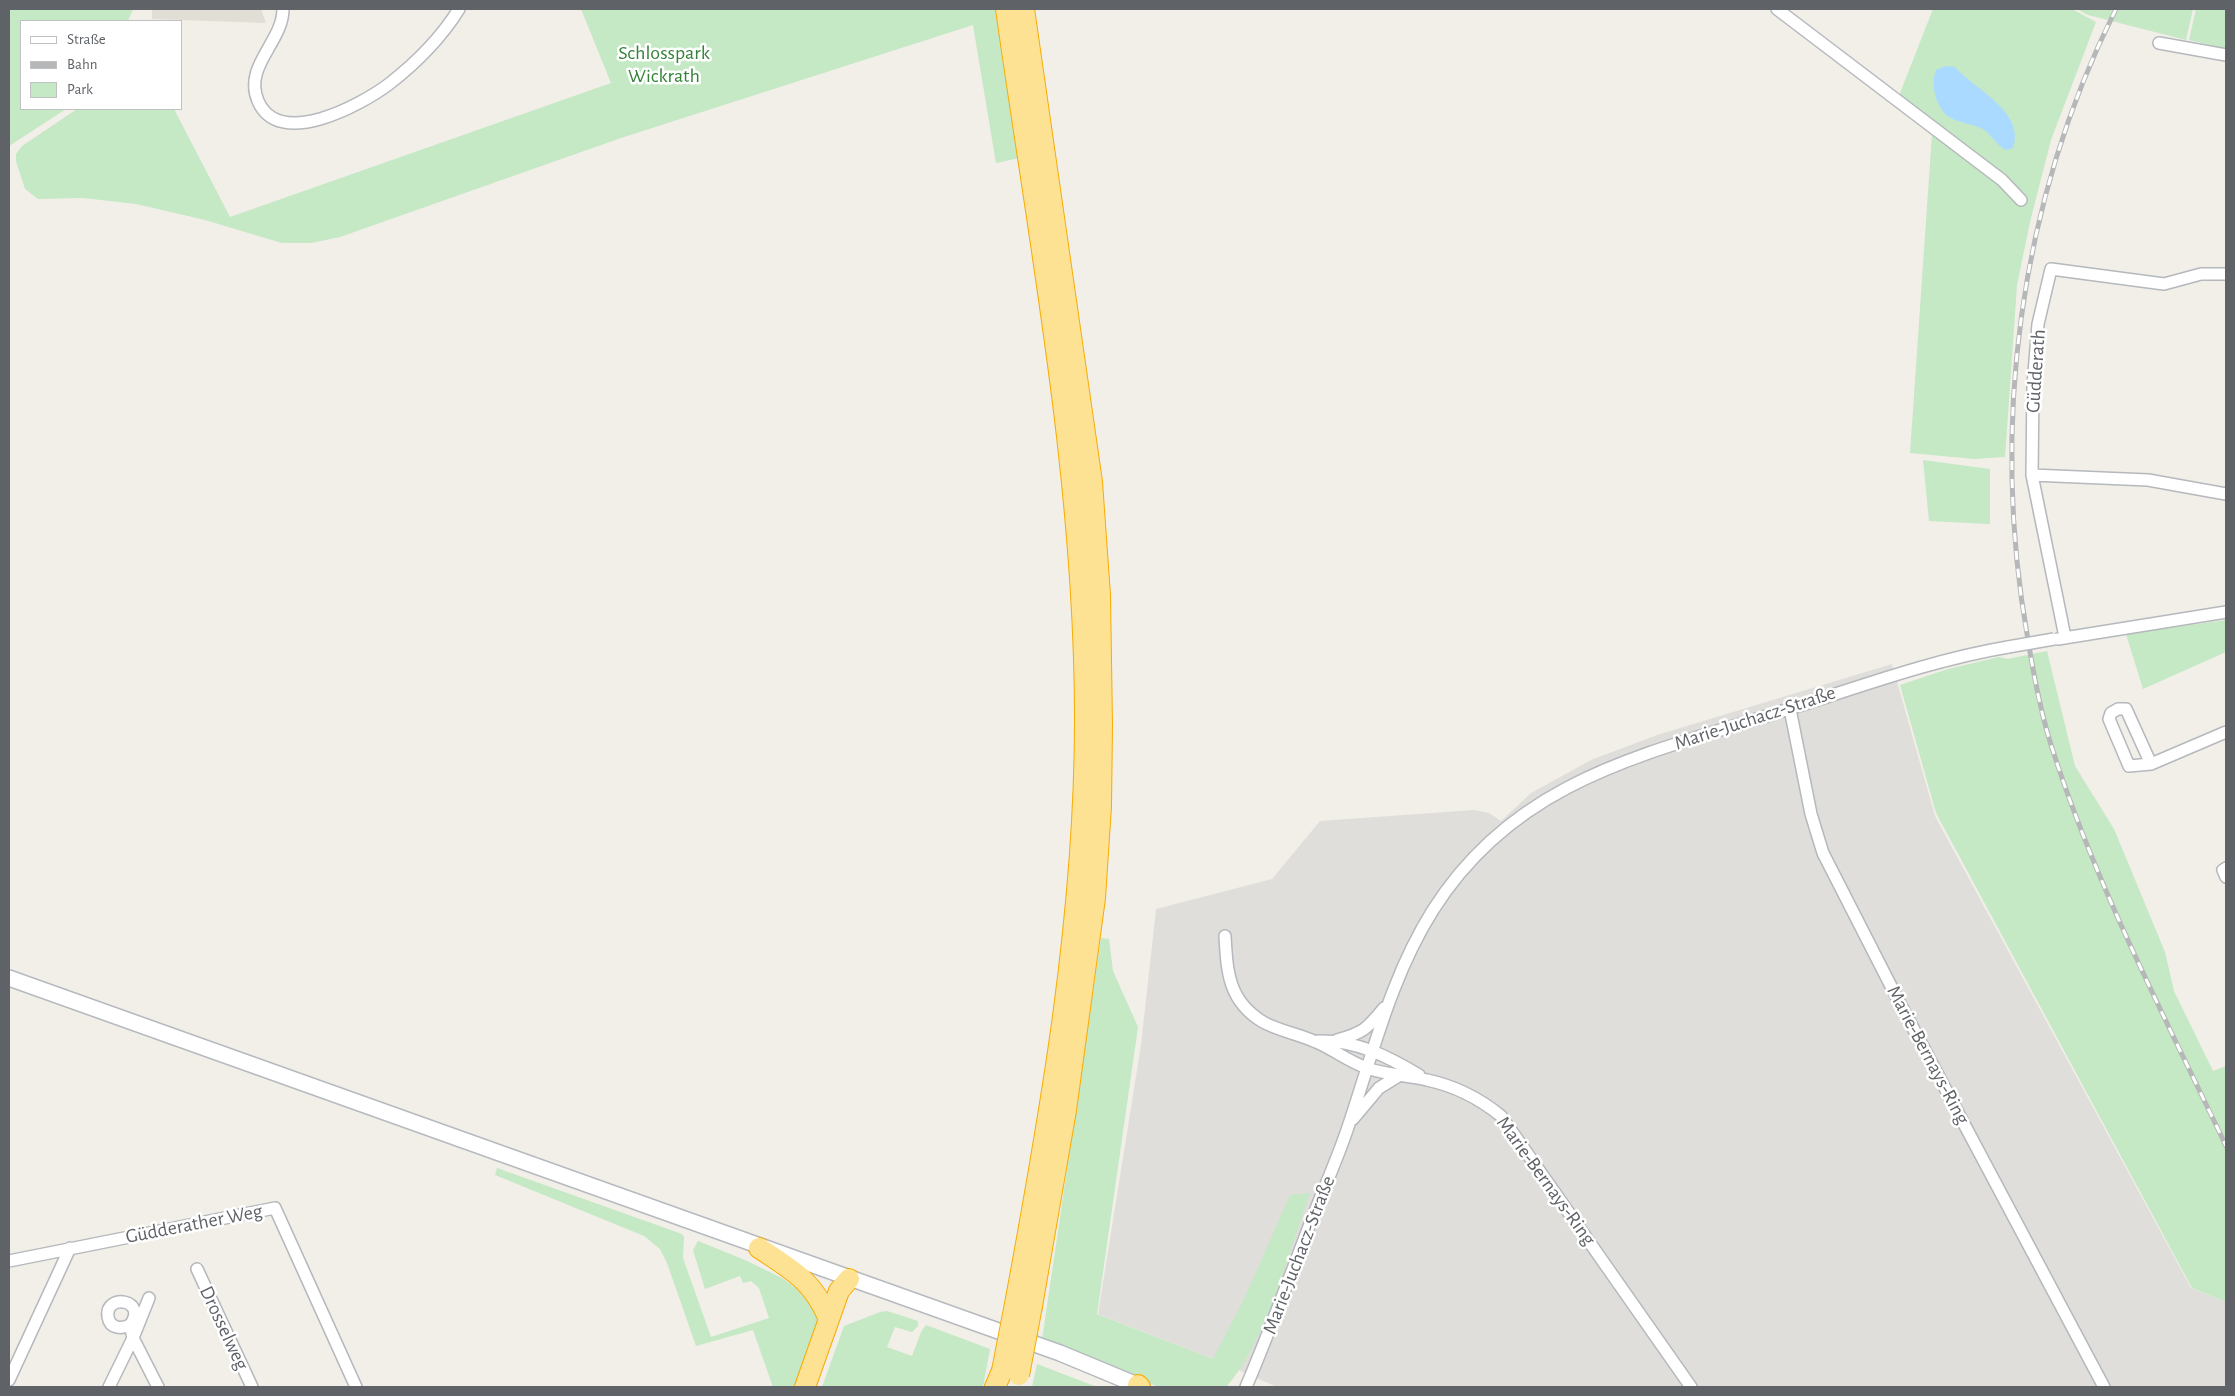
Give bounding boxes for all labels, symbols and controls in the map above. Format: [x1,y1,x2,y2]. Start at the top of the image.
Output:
legend [20,20,182,110]
text: Straße [67,32,106,47]
park label: Schlosspark Wickrath [618,41,710,88]
text: Bahn [67,57,97,72]
text: Park [67,82,93,97]
street label: Güdderath [2021,328,2051,414]
street label: Marie-Juchacz-Straße [1671,681,1839,755]
street label: Marie-Bernays-Ring [1881,982,1975,1128]
street label: Marie-Bernays-Ring [1491,1112,1601,1250]
street label: Marie-Juchacz-Straße [1258,1172,1340,1338]
street label: Güdderather Weg [124,1199,264,1249]
street label: Drosselweg [194,1282,254,1374]

